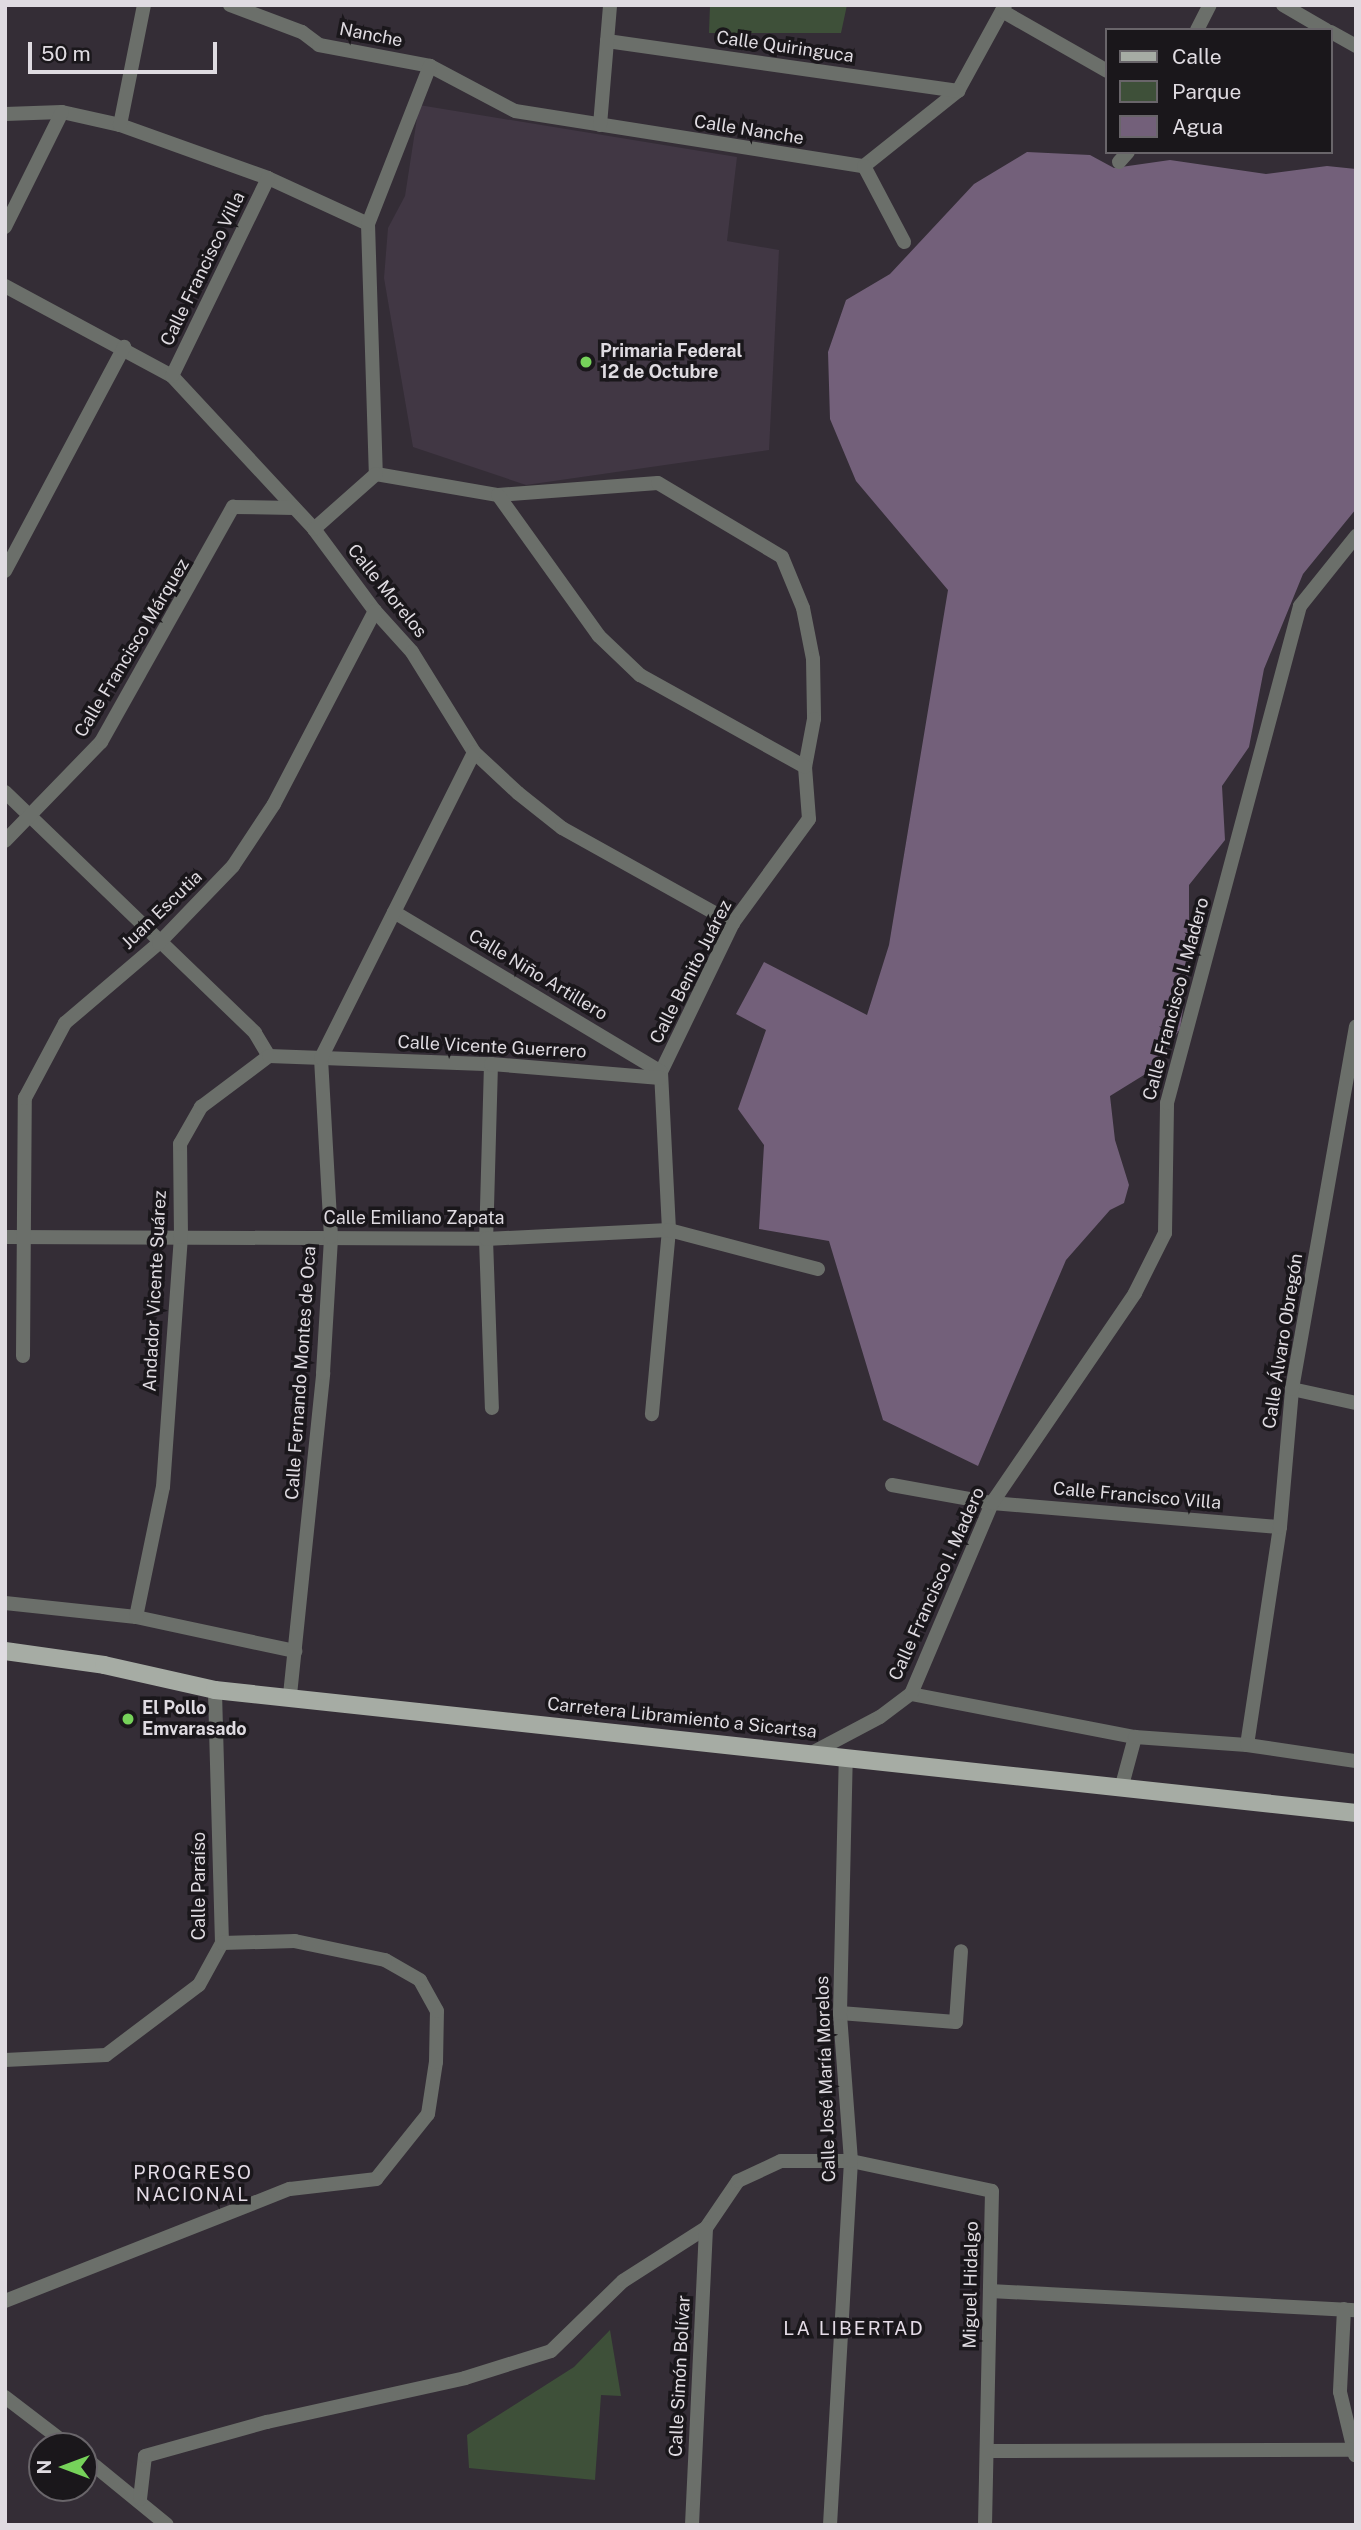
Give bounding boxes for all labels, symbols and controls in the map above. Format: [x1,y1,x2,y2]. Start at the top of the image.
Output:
street label: Nanche [337,18,405,52]
street label: Calle Quiringuca [715,27,855,67]
scale bar [32,28,220,72]
legend [1106,28,1333,154]
text: 50 m [41,41,91,66]
text: Calle [1172,44,1222,69]
text: Parque [1172,79,1241,104]
street label: Calle Nanche [692,111,806,149]
text: Agua [1172,114,1223,139]
street label: Calle Francisco Villa [156,188,250,350]
place label: Primaria Federal 12 de Octubre [600,341,742,384]
marker: Primaria Federal 12 de Octubre [578,354,594,370]
street label: Calle Morelos [343,540,431,642]
street label: Calle Francisco Márquez [70,555,194,741]
street label: Juan Escutia [117,866,207,954]
street label: Calle Francisco I. Madero [1138,895,1214,1103]
street label: Calle Benito Juárez [645,897,737,1047]
street label: Calle Niño Artillero [464,925,612,1025]
street label: Calle Vicente Guerrero [397,1031,587,1063]
street label: Andador Vicente Suárez [139,1190,171,1392]
street label: Calle Emiliano Zapata [323,1207,505,1229]
street label: Calle Fernando Montes de Oca [281,1245,321,1501]
street label: Calle Álvaro Obregón [1258,1252,1308,1430]
street label: Calle Francisco Villa [1052,1478,1222,1514]
street label: Calle Francisco I. Madero [885,1484,989,1684]
street label: Carretera Libramiento a Sicartsa [546,1693,818,1743]
place label: El Pollo Emvarasado [142,1698,247,1740]
marker: El Pollo Emvarasado [120,1711,136,1727]
street label: Calle Paraíso [188,1832,210,1940]
street label: Calle José María Morelos [812,1975,840,2183]
district label: PROGRESO NACIONAL [134,2162,252,2206]
street label: Miguel Hidalgo [959,2221,983,2349]
street label: Calle Simón Bolívar [665,2295,695,2457]
district label: LA LIBERTAD [785,2318,923,2340]
north arrow [28,2432,98,2502]
text: N [33,2460,55,2474]

